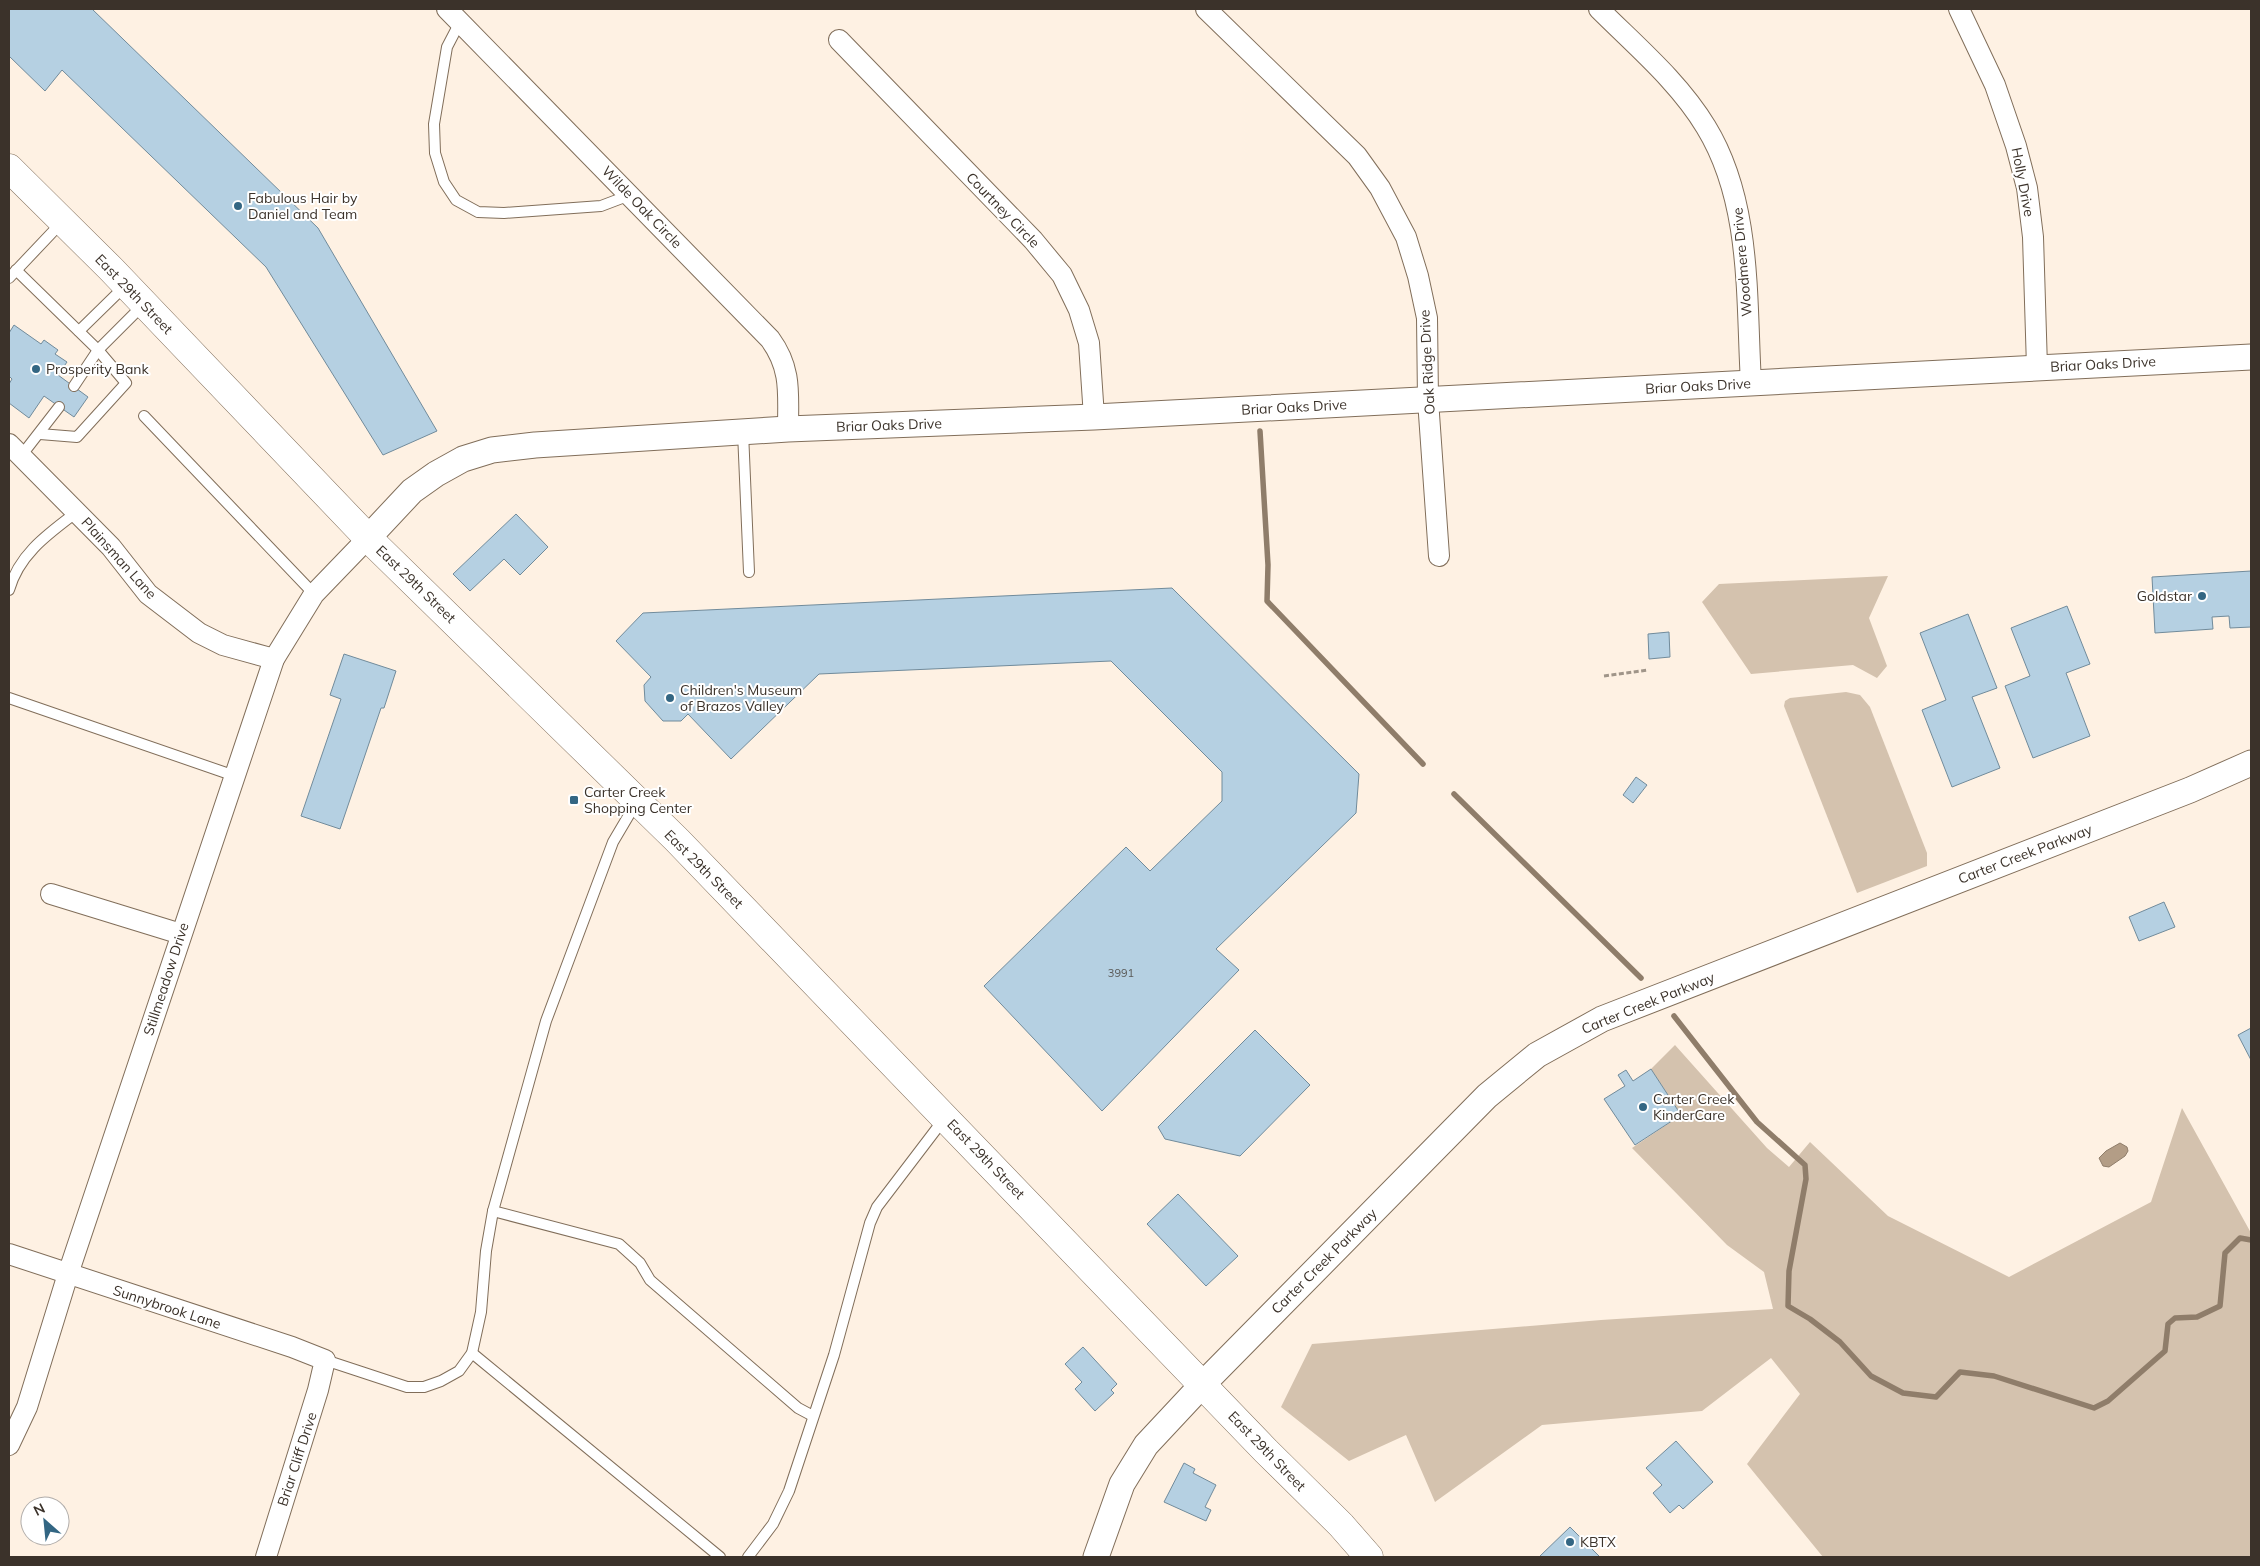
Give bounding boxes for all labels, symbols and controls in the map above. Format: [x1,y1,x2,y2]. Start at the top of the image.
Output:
street label: Holly Drive [2007,146,2039,218]
street label: Wilde Oak Circle [598,162,686,252]
street label: Courtney Circle [962,168,1044,252]
place label: Fabulous Hair by Daniel and Team [248,189,358,223]
marker: Fabulous Hair by Daniel and Team [232,200,244,212]
street label: Woodmere Drive [1728,207,1756,317]
street label: East 29th Street [91,250,177,338]
street label: Oak Ridge Drive [1415,309,1439,415]
street label: Briar Oaks Drive [2050,352,2156,376]
place label: Prosperity Bank [46,360,150,378]
marker: Prosperity Bank [30,363,42,375]
street label: Briar Oaks Drive [1645,374,1751,398]
street label: Briar Oaks Drive [1241,395,1347,419]
street label: Briar Oaks Drive [836,414,942,436]
street label: Plainsman Lane [78,513,160,603]
street label: East 29th Street [372,541,460,627]
place label: Goldstar [2137,587,2193,605]
marker: Goldstar [2196,590,2208,602]
place label: Children's Museum of Brazos Valley [680,681,802,715]
marker: Children's Museum of Brazos Valley [664,692,676,704]
place label: Carter Creek Shopping Center [584,783,693,817]
marker: Carter Creek Shopping Center [568,794,580,806]
street label: Carter Creek Parkway [1955,820,2095,888]
street label: East 29th Street [661,826,747,912]
street label: Stillmeadow Drive [139,920,193,1038]
house number: 3991 [1108,966,1134,980]
street label: Carter Creek Parkway [1579,968,1718,1038]
place label: Carter Creek KinderCare [1653,1090,1735,1124]
marker: Carter Creek KinderCare [1637,1101,1649,1113]
street label: East 29th Street [943,1115,1029,1203]
street label: Carter Creek Parkway [1267,1204,1381,1318]
street label: Sunnybrook Lane [111,1281,223,1333]
street label: East 29th Street [1224,1407,1310,1495]
street label: Briar Cliff Drive [273,1410,321,1508]
north arrow [20,1496,70,1546]
text: N [30,1499,48,1520]
place label: KBTX [1580,1533,1616,1551]
marker: KBTX [1564,1536,1576,1548]

